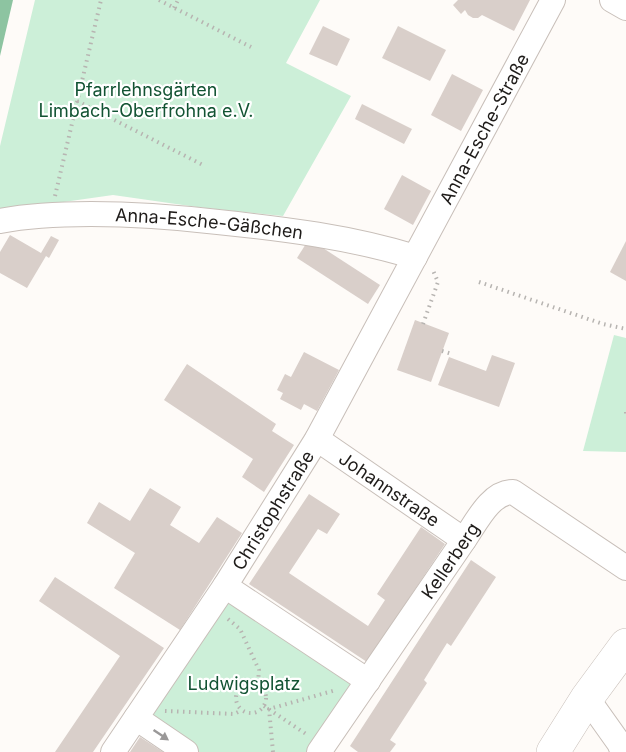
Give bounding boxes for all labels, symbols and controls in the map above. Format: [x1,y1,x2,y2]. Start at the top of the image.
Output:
street label: Anna-Esche-Straße [435,50,533,208]
park label: Pfarrlehnsgärten Limbach-Oberfrohna e.V. [38,79,254,121]
street label: Anna-Esche-Gäßchen [115,204,305,243]
street label: Christophstraße [227,446,318,573]
street label: Johannstraße [335,447,444,531]
street label: Kellerberg [417,519,483,602]
park label: Ludwigsplatz [188,673,300,694]
one-way arrow [153,729,169,740]

